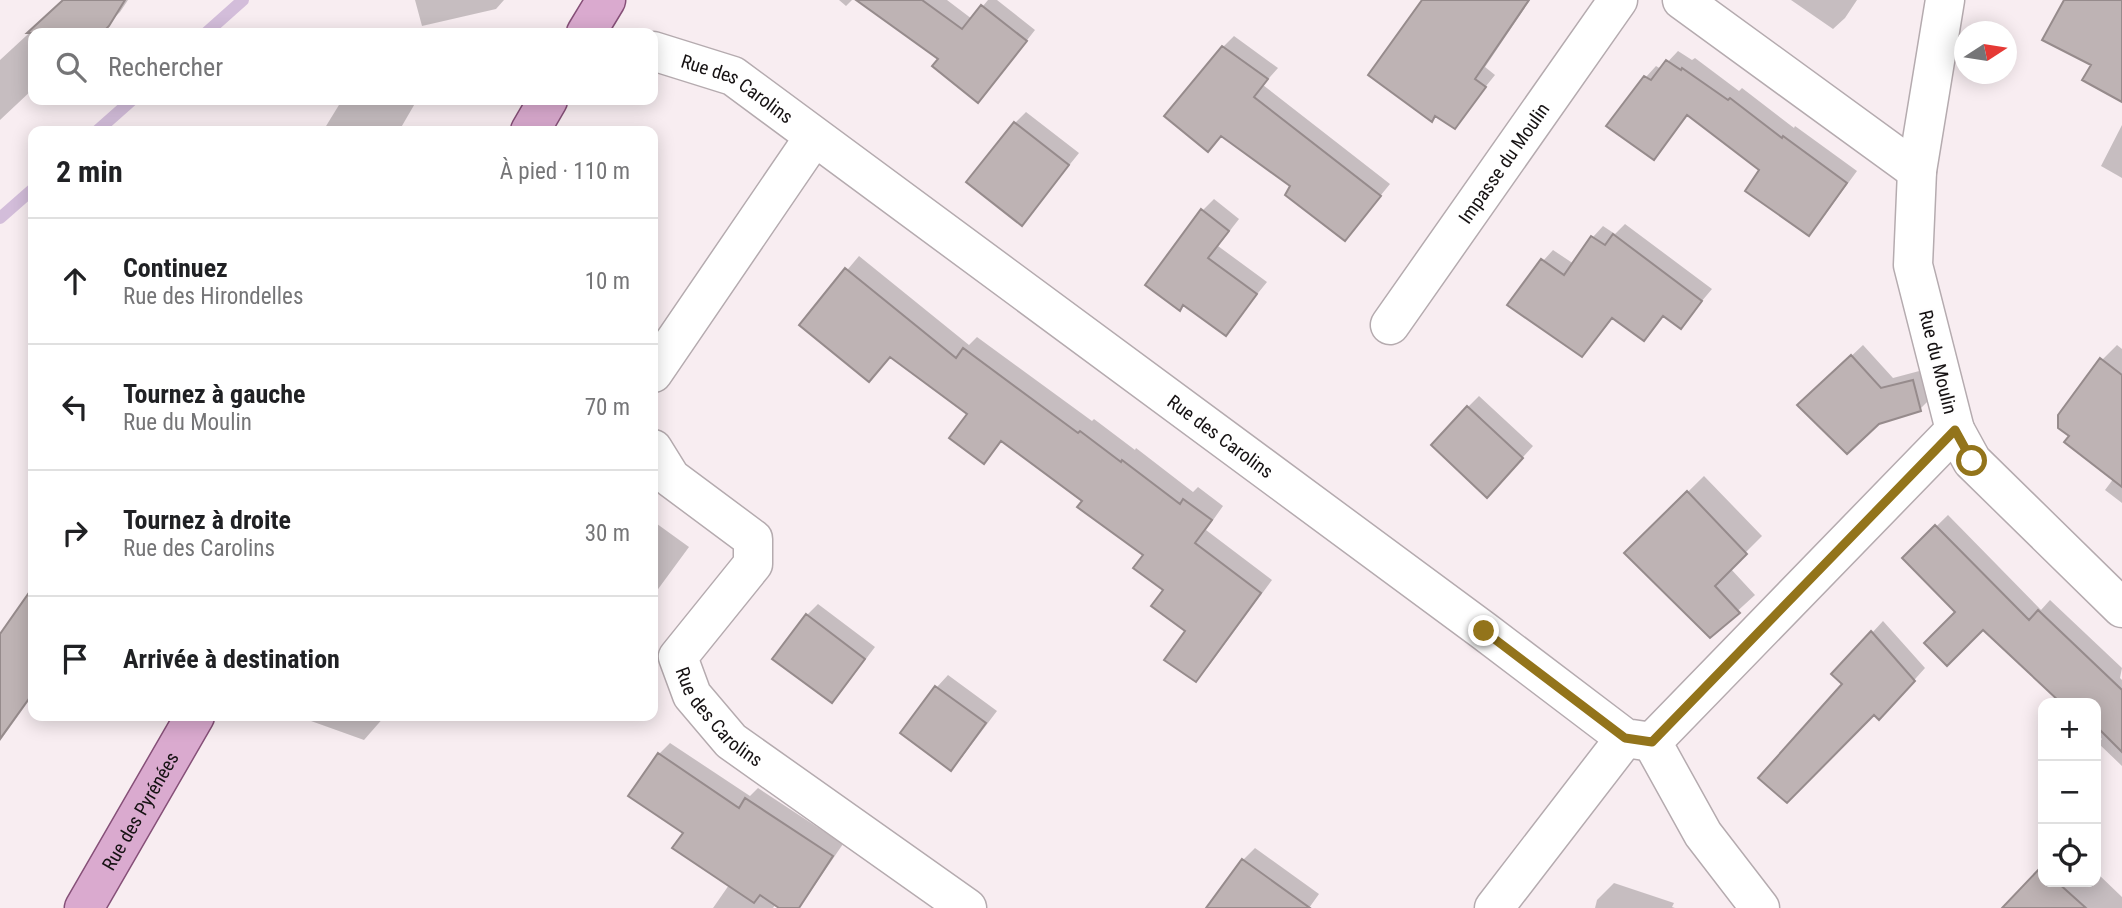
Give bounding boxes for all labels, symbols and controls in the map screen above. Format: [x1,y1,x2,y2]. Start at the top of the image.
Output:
north arrow [1954,21,2017,84]
search box [28,28,658,105]
icon: search [52,48,90,86]
street label: Rue des Carolins [678,49,798,128]
text: Rechercher [108,52,223,82]
street label: Impasse du Moulin [1453,98,1554,228]
text: 2 min [56,154,123,189]
text: À pied · 110 m [500,158,630,185]
text: Continuez [123,253,228,283]
icon: ahead [56,262,94,300]
text: 10 m [585,268,630,295]
text: Rue des Hirondelles [123,283,303,310]
street label: Rue du Moulin [1914,308,1962,416]
text: Tournez à gauche [123,379,305,409]
icon: left [56,388,94,426]
street label: Rue des Carolins [1163,390,1278,483]
text: 70 m [585,394,630,421]
text: Rue du Moulin [123,409,252,436]
route start [1956,445,1987,476]
text: Tournez à droite [123,505,291,535]
icon: right [56,514,94,552]
text: 30 m [585,520,630,547]
text: Rue des Carolins [123,535,275,562]
route end [1468,615,1499,646]
icon: arrive [56,640,94,678]
text: Arrivée à destination [123,644,340,674]
street label: Rue des Carolins [671,664,767,771]
map controls [2038,698,2101,887]
button: + [2038,698,2101,761]
street label: Rue des Pyrénées [97,748,183,874]
button: − [2038,761,2101,824]
button: locate [2038,824,2101,887]

